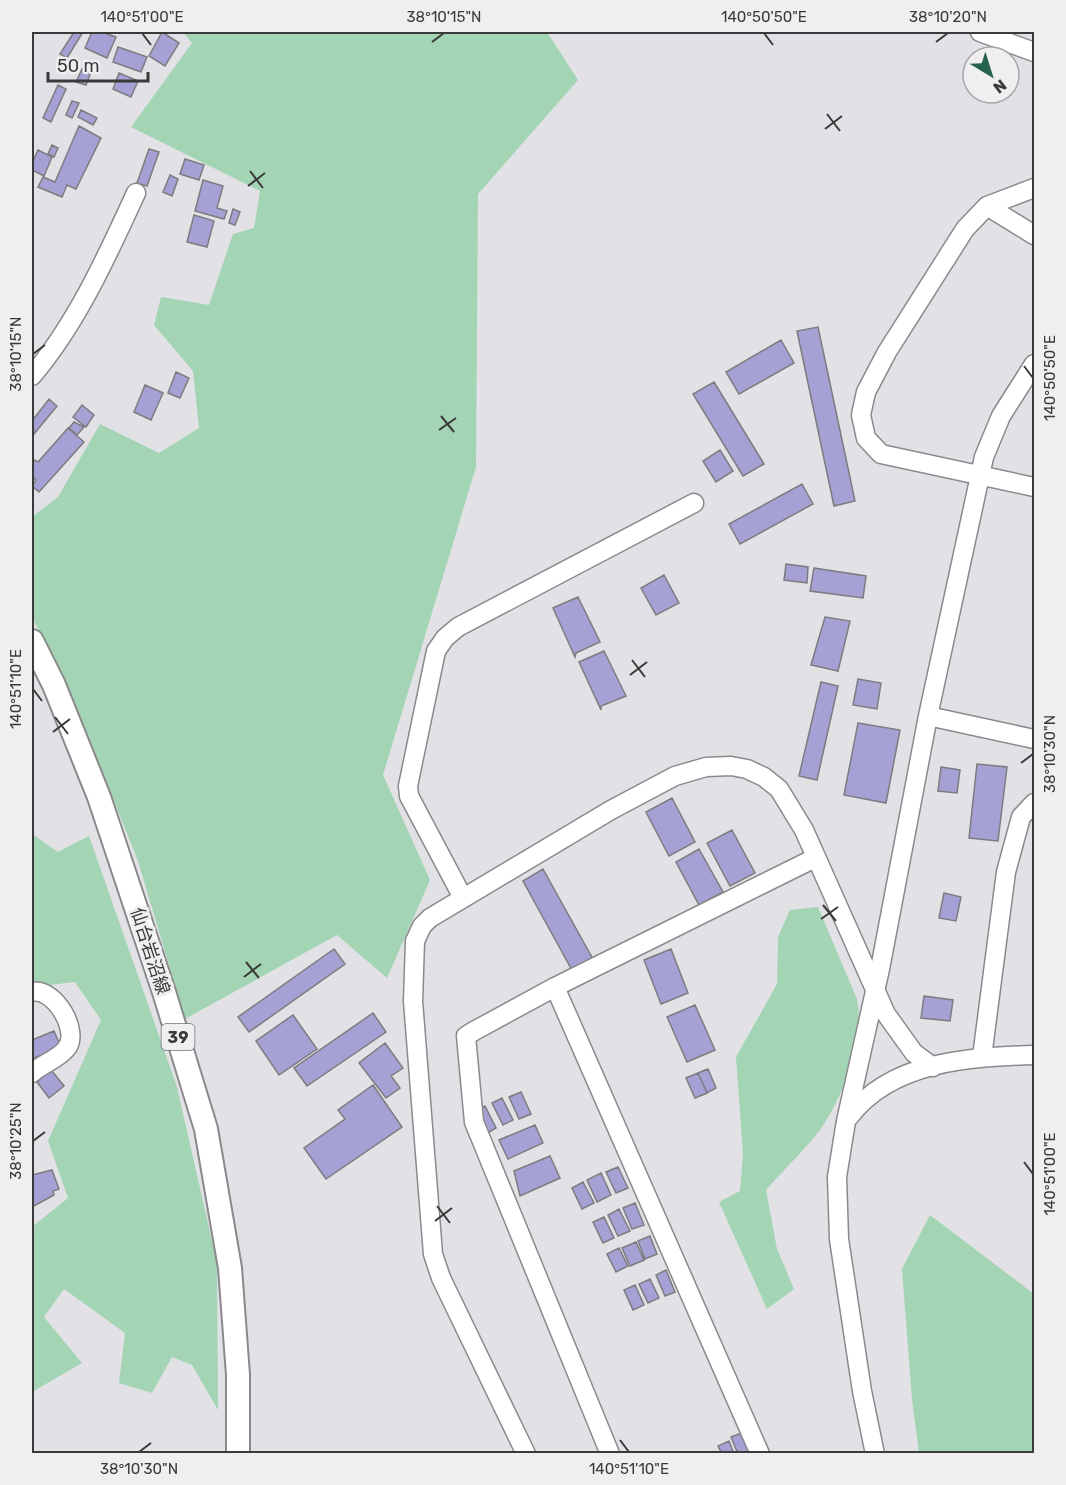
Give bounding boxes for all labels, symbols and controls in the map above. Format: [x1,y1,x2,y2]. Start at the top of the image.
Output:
text: 140°51'00"E [100,8,184,26]
text: 38°10'15"N [407,8,481,26]
text: 140°50'50"E [721,8,807,26]
text: 38°10'20"N [909,8,987,26]
scale bar [48,45,148,83]
north arrow [961,45,1021,105]
text: 50 m [57,55,100,77]
text: N [990,75,1010,97]
text: 38°10'15"N [7,317,25,391]
text: 140°50'50"E [1041,335,1059,421]
text: 140°51'10"E [7,649,25,729]
text: 38°10'30"N [1041,715,1059,793]
street label: 仙台岩沼線 [126,905,174,997]
road number: 39 [162,1024,195,1050]
text: 38°10'25"N [7,1102,25,1180]
text: 140°51'00"E [1041,1132,1059,1216]
text: 38°10'30"N [100,1460,178,1478]
text: 140°51'10"E [589,1460,669,1478]

